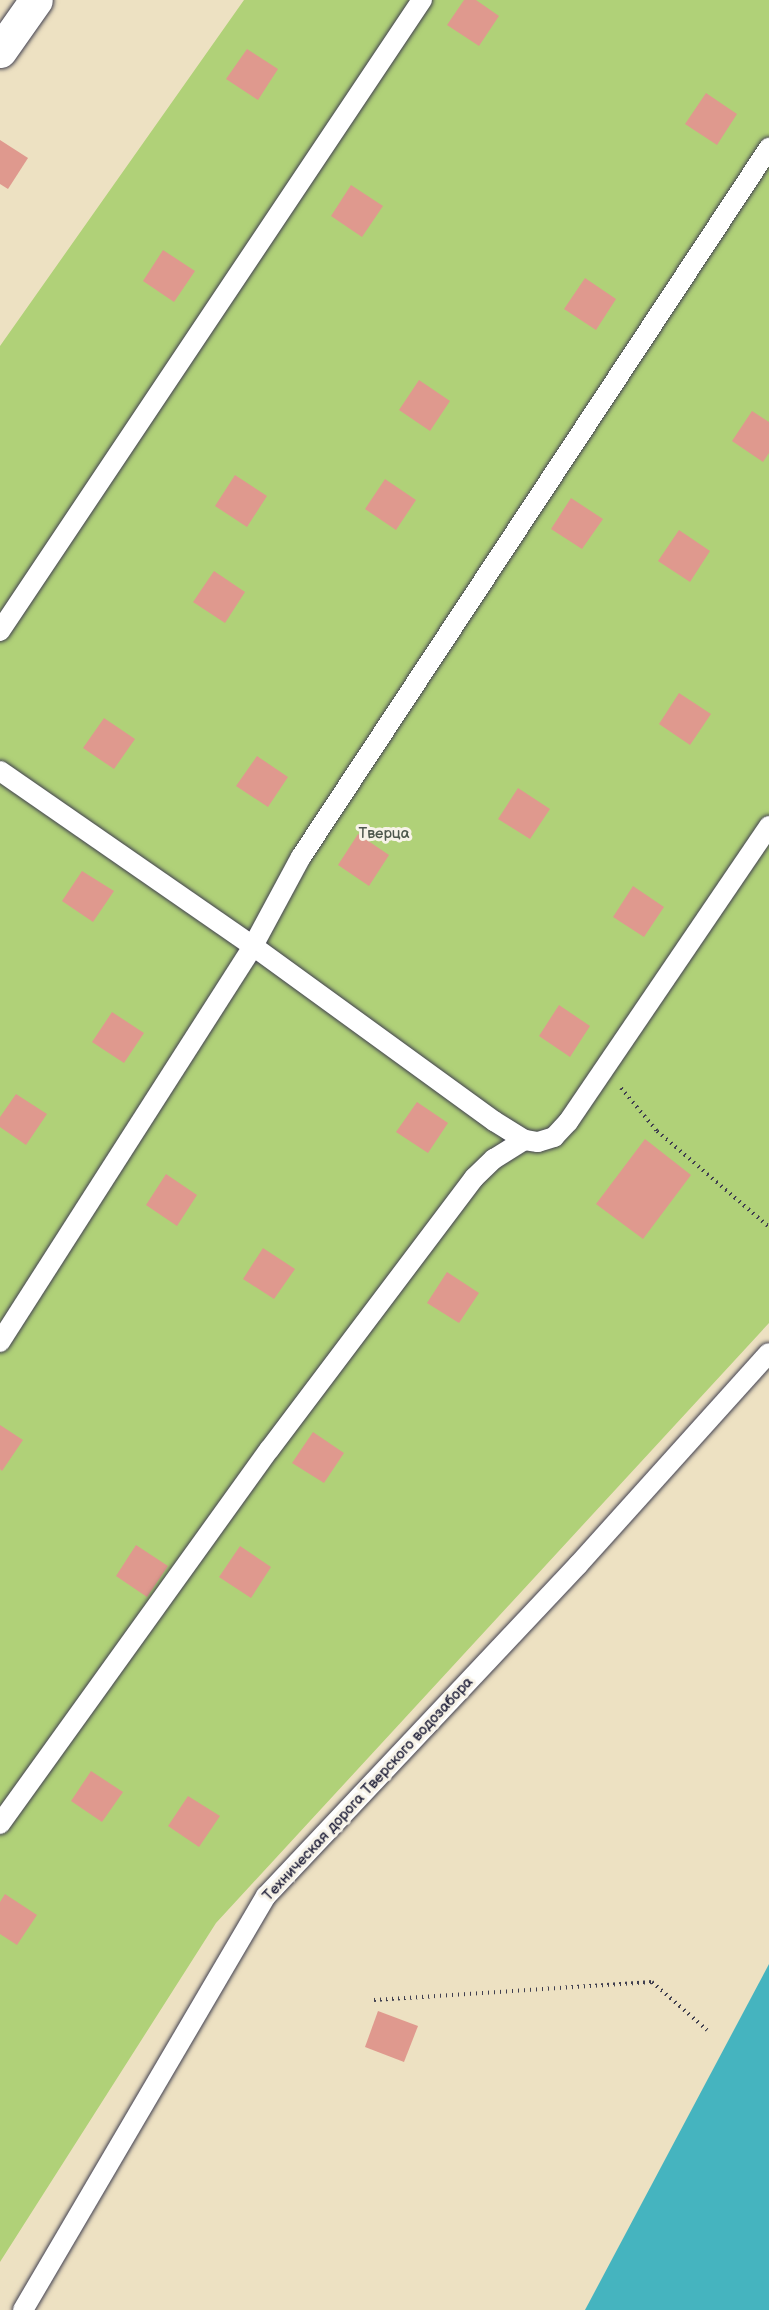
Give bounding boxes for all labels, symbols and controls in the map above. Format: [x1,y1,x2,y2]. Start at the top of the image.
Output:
park label: Тверца [358,825,410,843]
street label: Техническая дорога Тверского водозабора [259,1673,477,1905]

